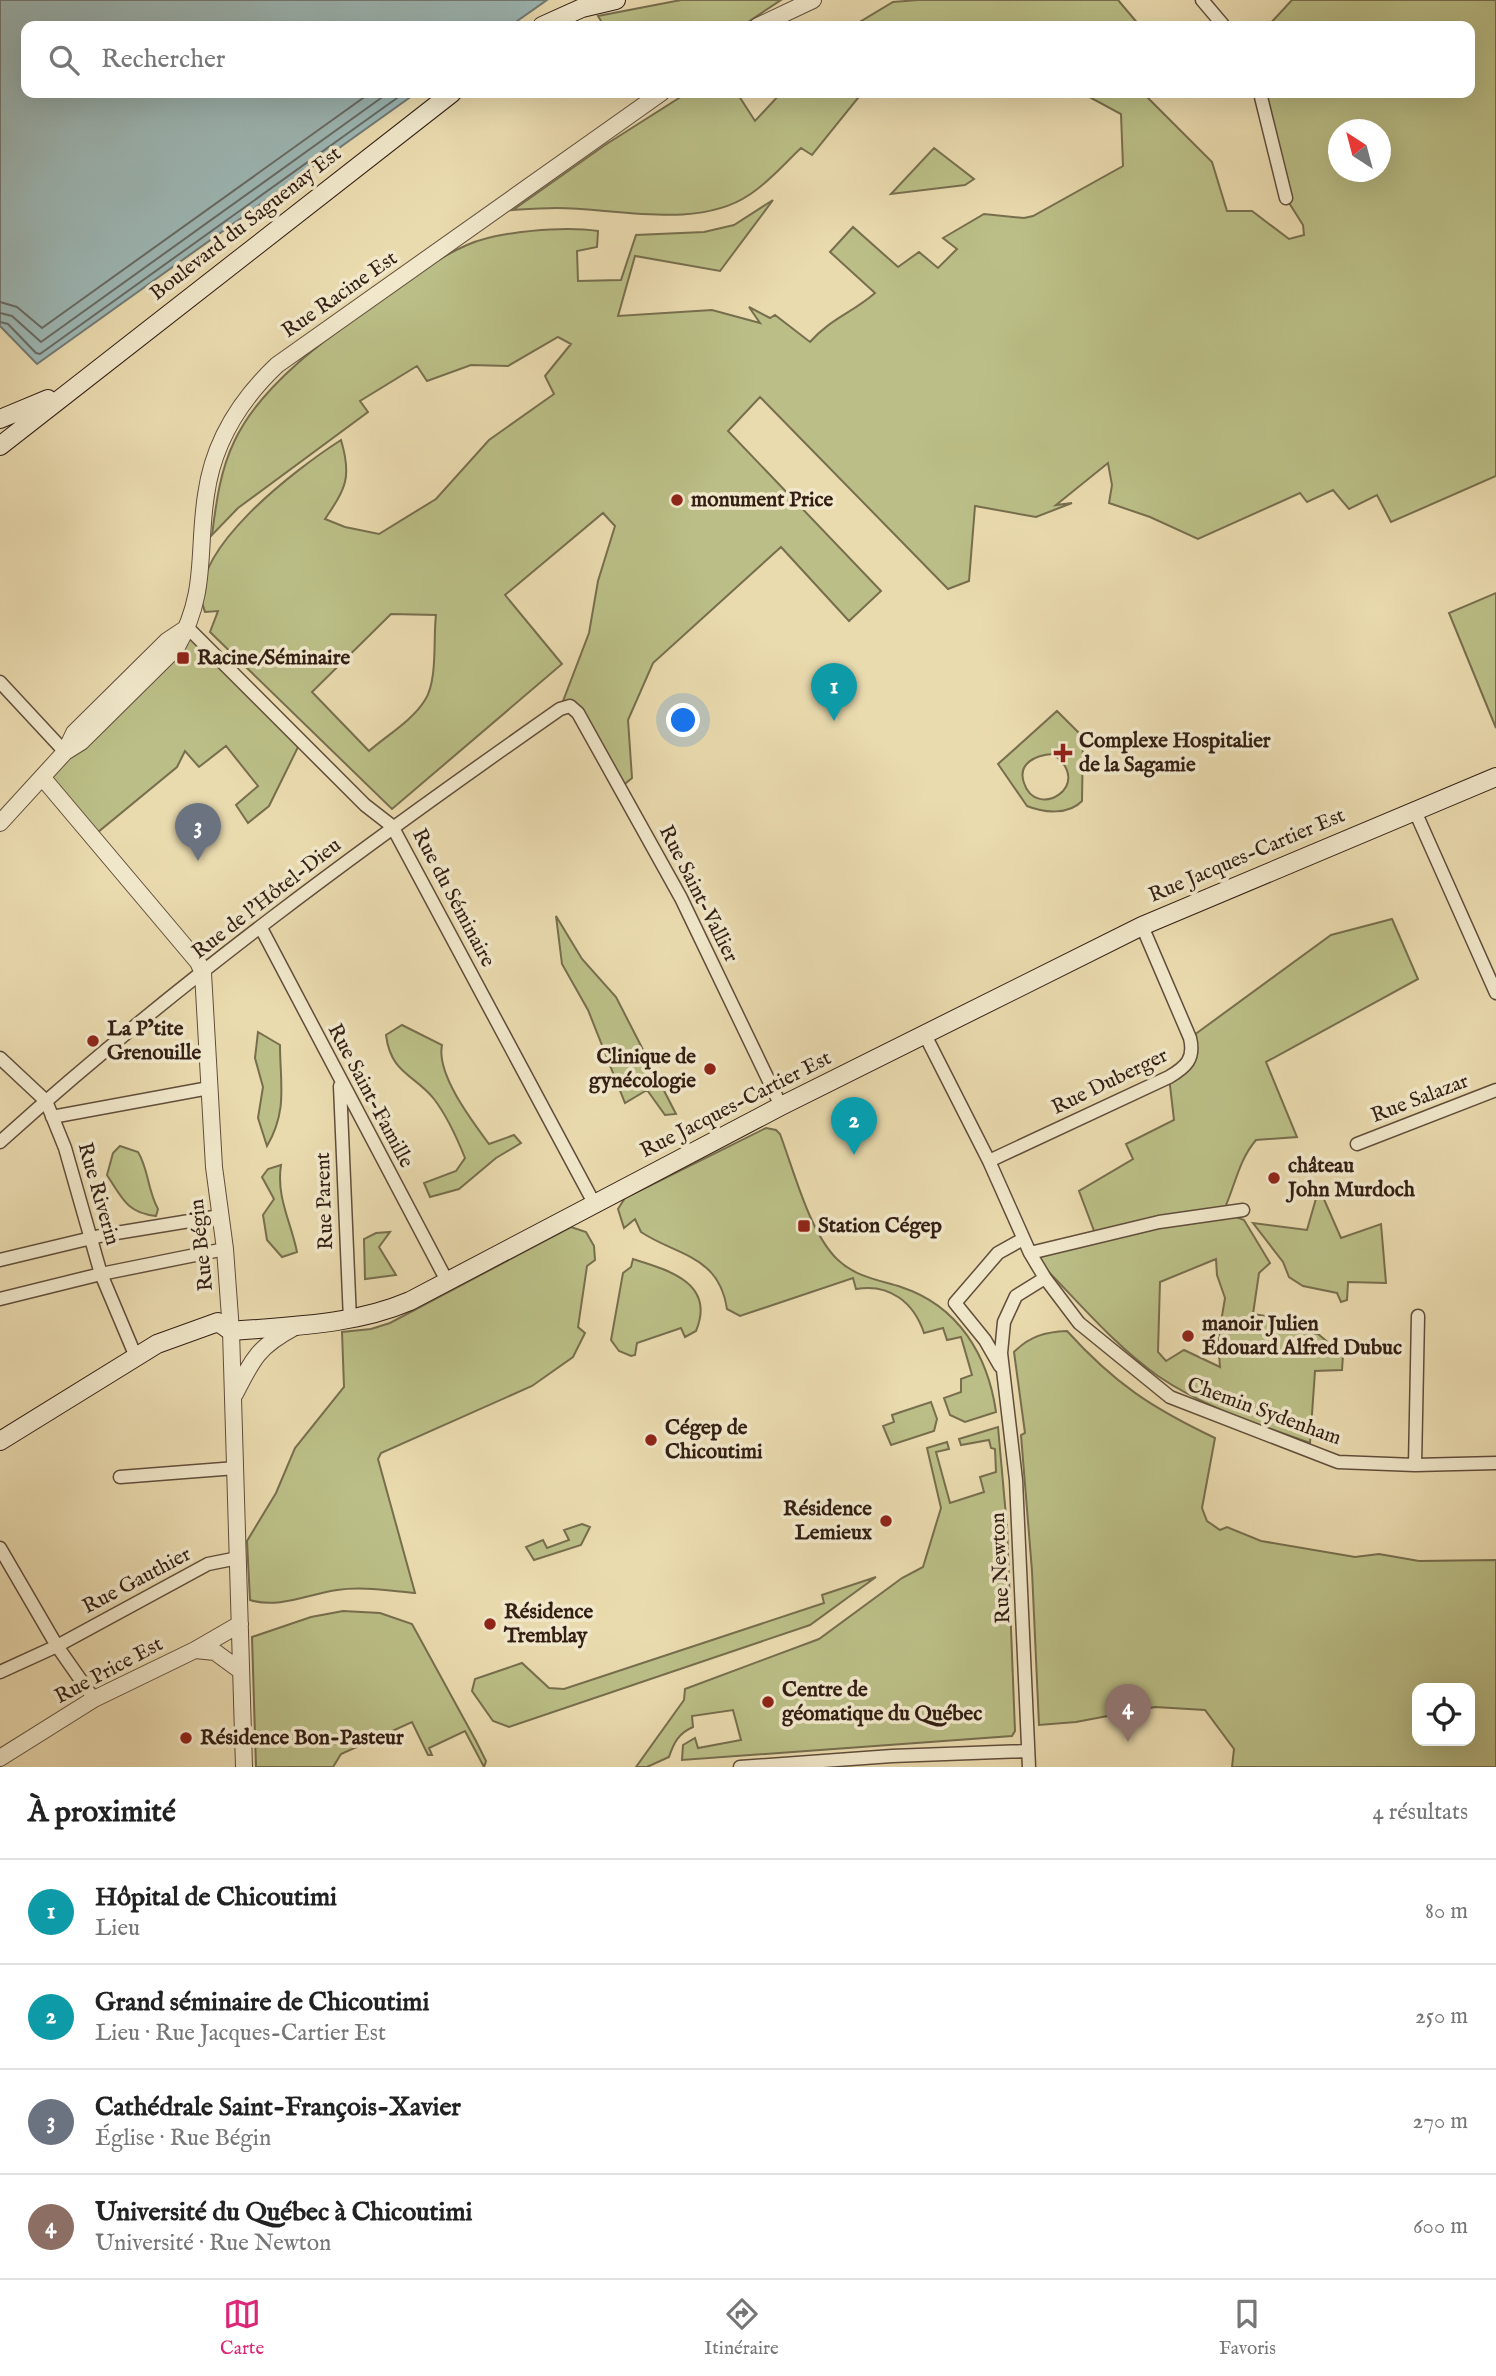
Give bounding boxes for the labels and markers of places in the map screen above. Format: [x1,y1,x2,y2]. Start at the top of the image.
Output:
place label: monument Price [691,487,833,514]
marker: monument Price [669,492,685,508]
place label: Racine/Séminaire [197,645,350,672]
marker: Racine/Séminaire [175,650,191,666]
pin: 1 [811,663,857,721]
place label: Complexe Hospitalier de la Sagamie [1079,728,1271,779]
marker: Complexe Hospitalier de la Sagamie [1053,743,1073,763]
pin: 3 [175,803,221,861]
place label: La P’tite Grenouille [107,1016,201,1067]
marker: La P’tite Grenouille [85,1033,101,1049]
place label: Clinique de gynécologie [589,1044,696,1095]
marker: Clinique de gynécologie [702,1061,718,1077]
pin: 2 [831,1097,877,1155]
place label: château John Murdoch [1285,1153,1416,1204]
marker: château John Murdoch [1266,1170,1282,1186]
place label: Station Cégep [818,1213,942,1240]
marker: Station Cégep [796,1218,812,1234]
place label: manoir Julien Édouard Alfred Dubuc [1202,1311,1402,1362]
marker: manoir Julien Édouard Alfred Dubuc [1180,1328,1196,1344]
place label: Cégep de Chicoutimi [665,1415,763,1466]
marker: Cégep de Chicoutimi [643,1432,659,1448]
place label: Résidence Lemieux [783,1496,873,1547]
marker: Résidence Lemieux [878,1513,894,1529]
place label: Résidence Tremblay [503,1599,593,1650]
marker: Résidence Tremblay [482,1616,498,1632]
place label: Centre de géomatique du Québec [782,1677,982,1728]
pin: 4 [1105,1684,1151,1742]
marker: Centre de géomatique du Québec [760,1694,776,1710]
place label: Résidence Bon-Pasteur [200,1725,404,1752]
marker: Résidence Bon-Pasteur [178,1730,194,1746]

